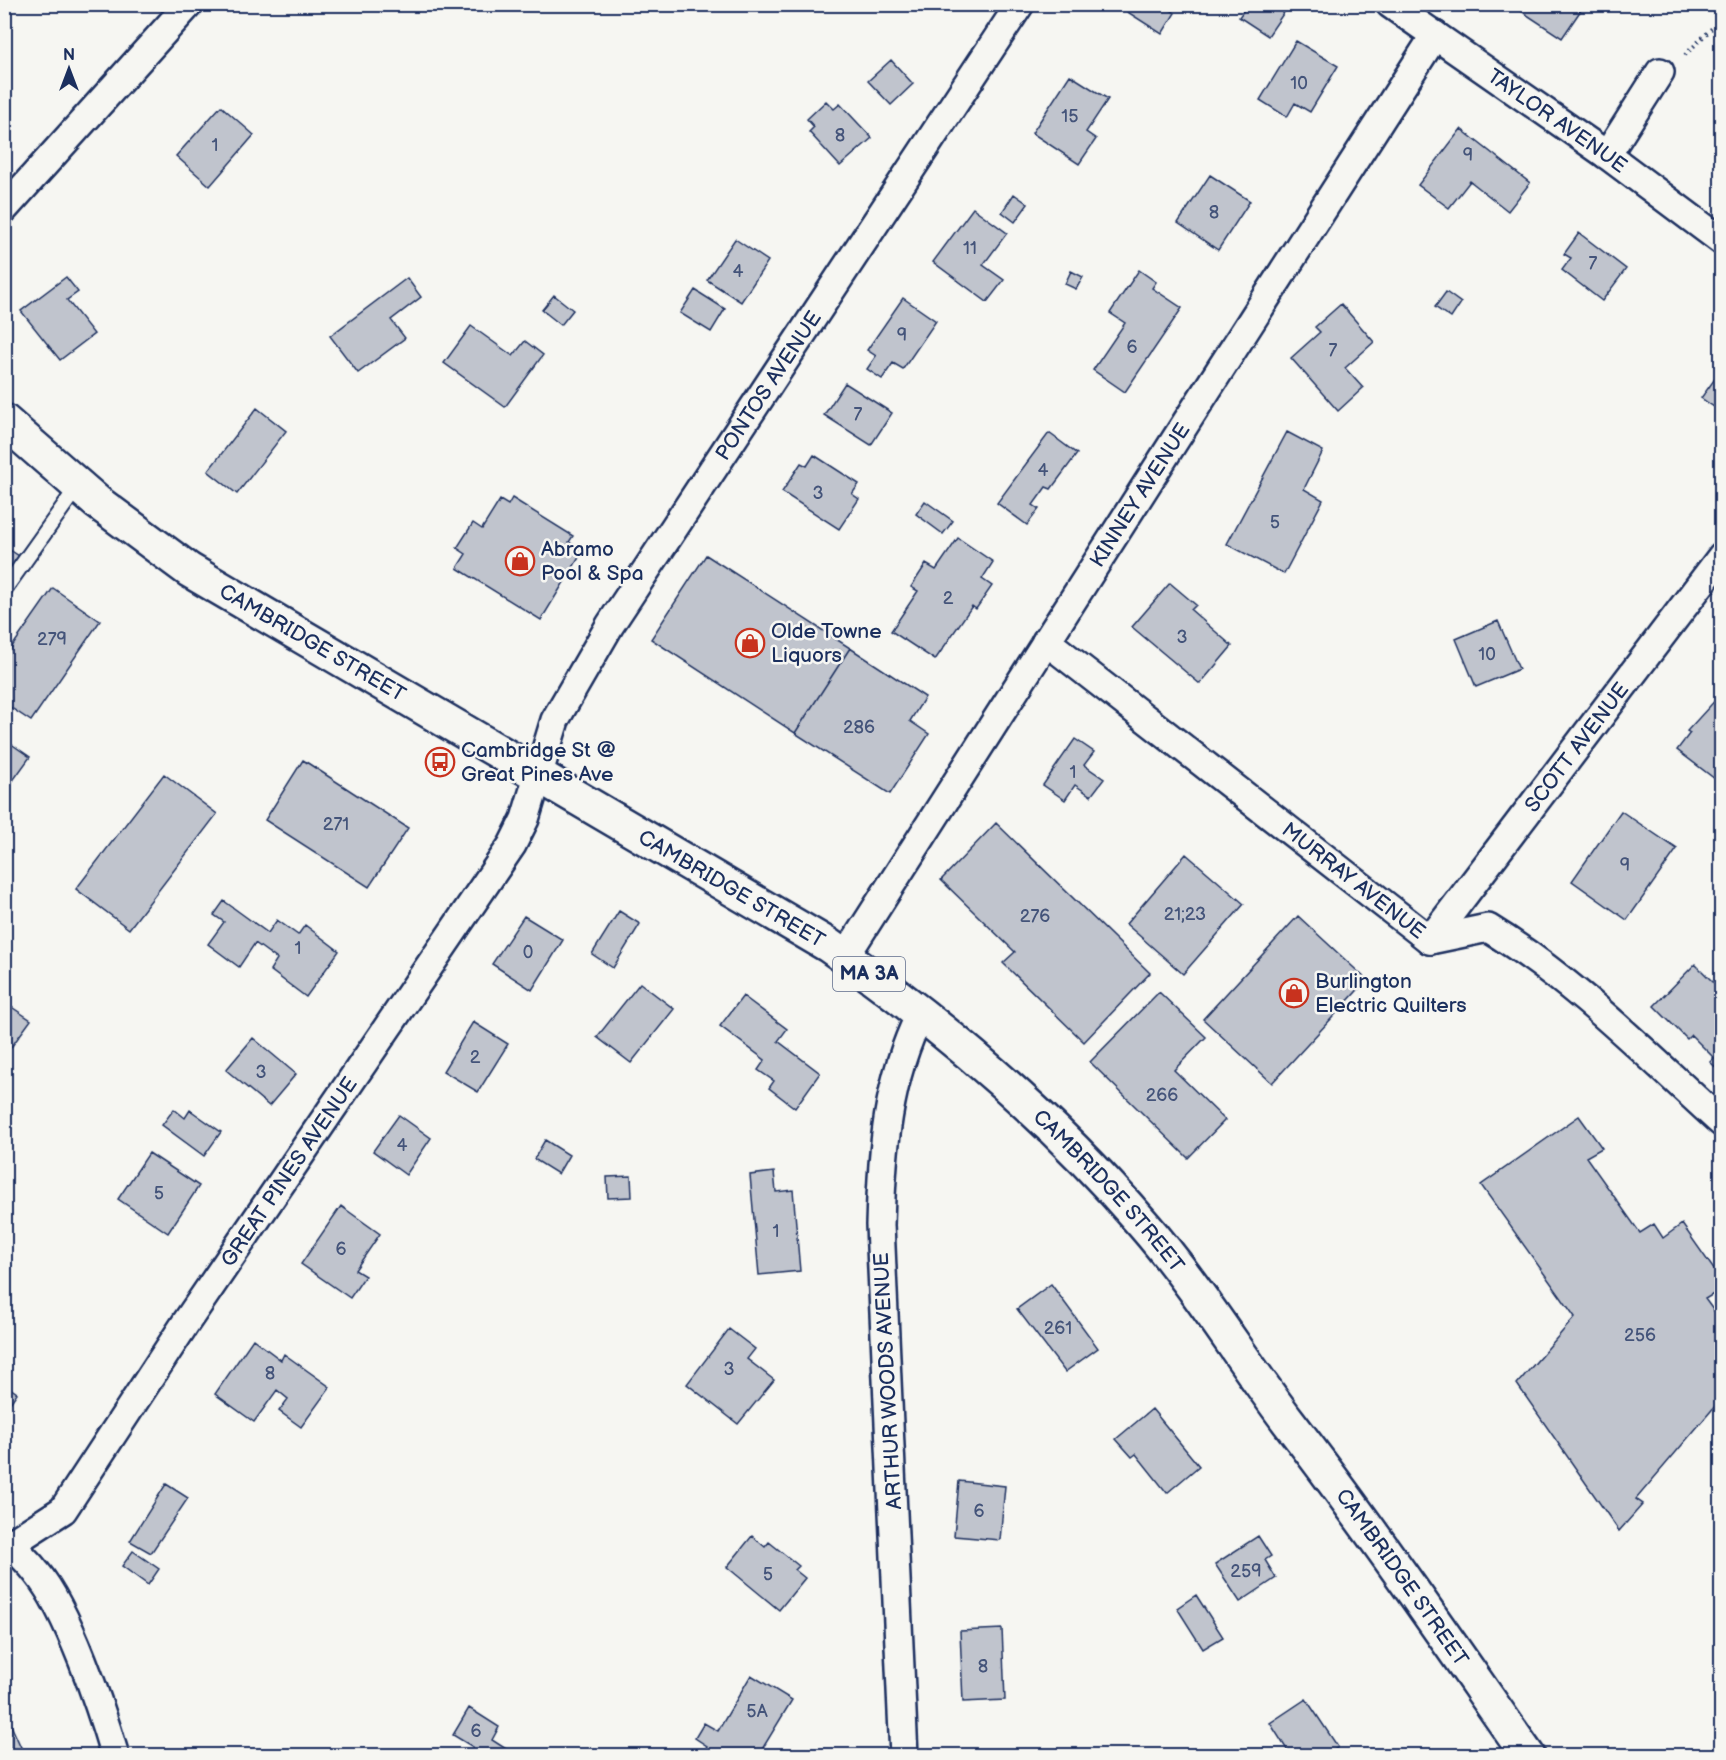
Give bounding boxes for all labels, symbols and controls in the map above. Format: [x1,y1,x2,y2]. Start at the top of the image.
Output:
north arrow [39,39,99,99]
text: N [63,46,75,65]
street label: TAYLOR AVENUE [1483,63,1632,178]
house number: 10 [1290,73,1308,94]
house number: 15 [1061,106,1079,127]
house number: 8 [835,125,845,146]
house number: 1 [212,135,218,156]
house number: 9 [1463,145,1473,166]
house number: 8 [1209,202,1219,223]
house number: 11 [963,238,977,259]
house number: 7 [1589,253,1598,274]
house number: 4 [733,261,744,282]
street label: PONTOS AVENUE [710,306,826,465]
house number: 9 [897,325,907,346]
house number: 6 [1127,337,1138,358]
house number: 7 [1329,340,1338,361]
house number: 7 [854,404,863,425]
street label: KINNEY AVENUE [1084,418,1195,572]
house number: 4 [1038,460,1049,481]
house number: 3 [812,483,824,504]
house number: 5 [1270,512,1280,533]
place label: Abramo Pool & Spa [541,537,644,586]
shop icon: Abramo Pool & Spa [504,545,536,577]
street label: CAMBRIDGE STREET [215,578,411,707]
house number: 2 [943,588,954,609]
place label: Olde Towne Liquors [771,619,882,668]
shop icon: Olde Towne Liquors [734,627,766,659]
house number: 3 [1176,627,1188,648]
house number: 279 [37,629,67,650]
house number: 10 [1478,644,1496,665]
street label: SCOTT AVENUE [1519,678,1634,817]
house number: 286 [843,717,875,738]
place label: Cambridge St @ Great Pines Ave [461,738,616,787]
bus stop icon: Cambridge St @ Great Pines Ave [424,746,456,778]
house number: 1 [1070,762,1076,783]
house number: 271 [323,814,349,835]
street label: MURRAY AVENUE [1277,817,1430,944]
street label: CAMBRIDGE STREET [634,824,830,953]
house number: 9 [1620,855,1630,876]
house number: 21;23 [1164,904,1206,925]
house number: 276 [1020,906,1050,927]
house number: 1 [295,938,301,959]
house number: 0 [523,942,533,963]
road number: MA 3A [833,957,905,991]
place label: Burlington Electric Quilters [1315,969,1467,1018]
shop icon: Burlington Electric Quilters [1278,977,1310,1009]
house number: 2 [470,1047,481,1068]
house number: 3 [255,1062,267,1083]
street label: GREAT PINES AVENUE [215,1072,362,1271]
house number: 266 [1146,1085,1178,1106]
street label: CAMBRIDGE STREET [1028,1104,1190,1277]
house number: 4 [397,1135,408,1156]
house number: 5 [154,1183,164,1204]
house number: 1 [773,1221,779,1242]
house number: 6 [336,1239,347,1260]
street label: ARTHUR WOODS AVENUE [869,1252,907,1510]
house number: 261 [1044,1318,1072,1339]
house number: 256 [1624,1325,1656,1346]
house number: 3 [723,1359,735,1380]
house number: 8 [265,1363,275,1384]
street label: CAMBRIDGE STREET [1331,1484,1474,1671]
house number: 6 [974,1501,985,1522]
house number: 259 [1230,1561,1262,1582]
house number: 5 [763,1564,773,1585]
house number: 8 [978,1656,988,1677]
house number: 5A [746,1701,768,1722]
house number: 6 [471,1721,482,1742]

